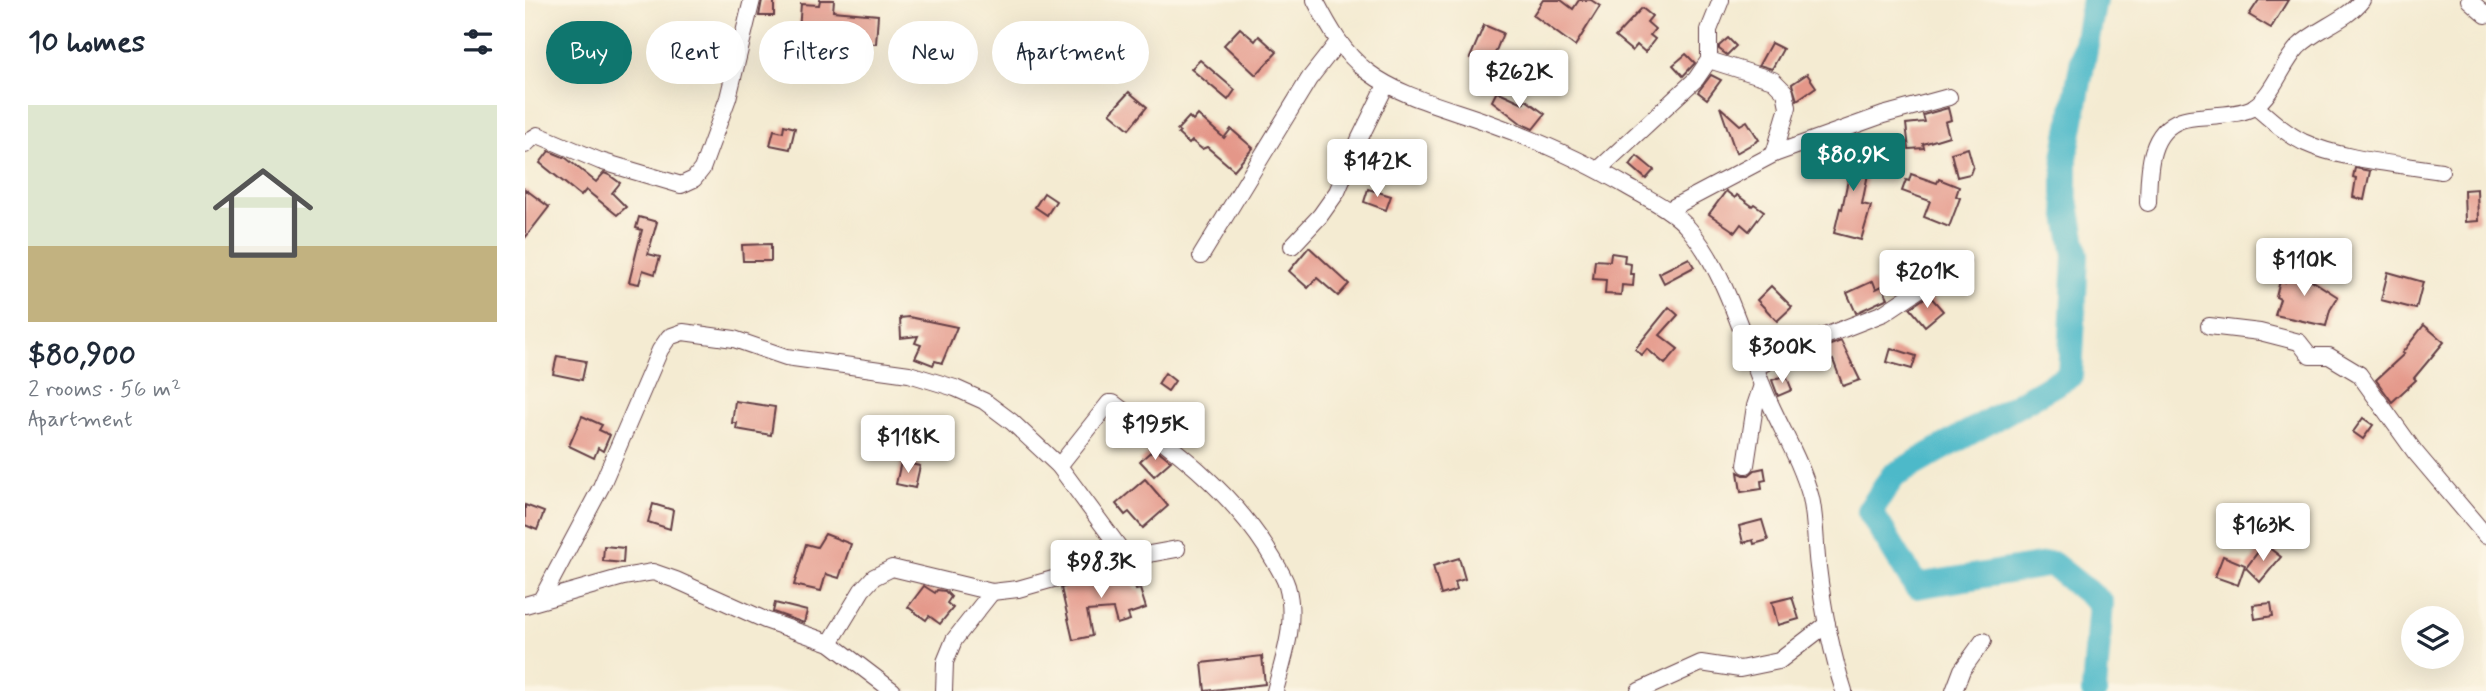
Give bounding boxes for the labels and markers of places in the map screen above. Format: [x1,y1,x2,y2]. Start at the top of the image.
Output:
pin: $262K [1470,50,1568,110]
pin: $80.9K [1796,134,1910,193]
pin: $142K [1328,140,1426,199]
pin: $110K [2255,238,2353,298]
pin: $201K [1878,250,1976,310]
pin: $300K [1733,326,1831,385]
pin: $195K [1106,402,1204,462]
pin: $118K [859,416,957,475]
pin: $163K [2214,504,2312,563]
pin: $98.3K [1044,540,1158,600]

